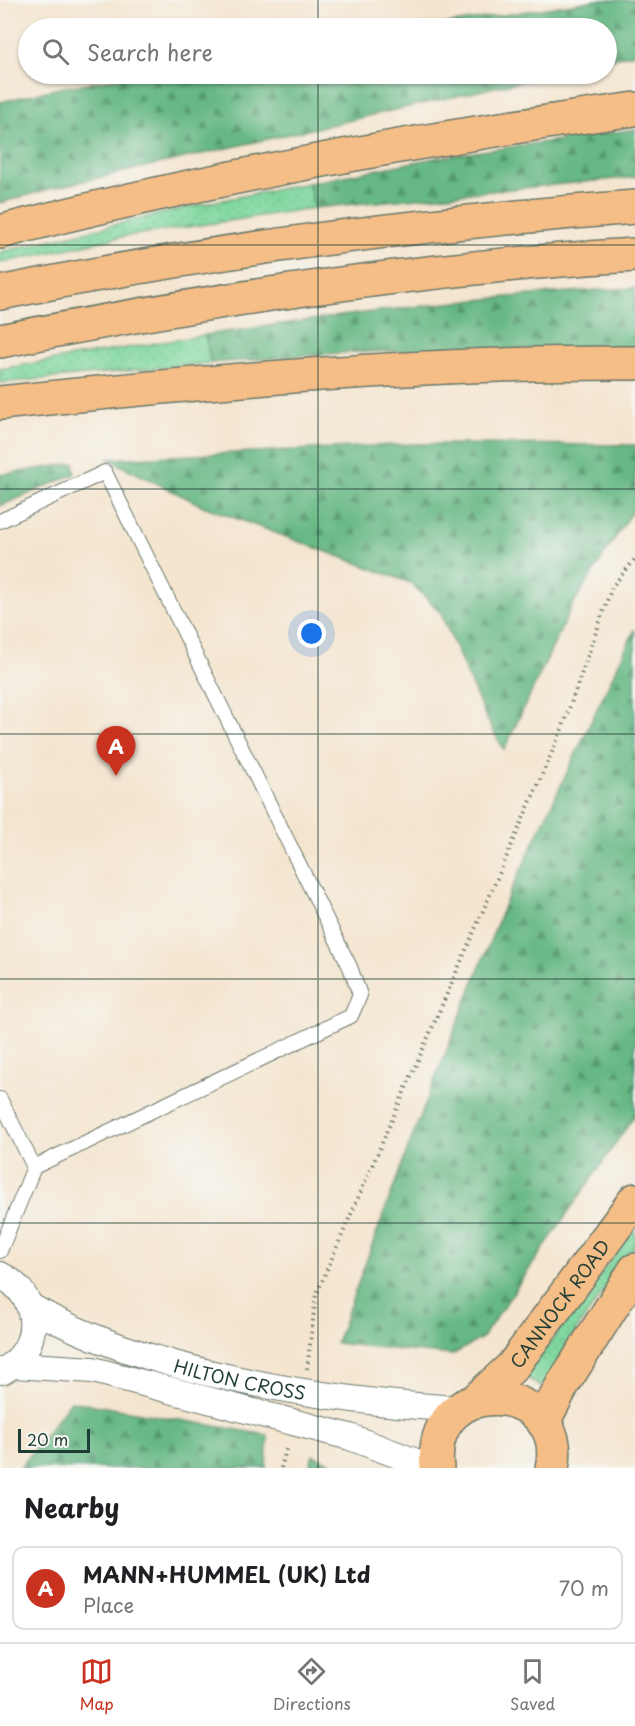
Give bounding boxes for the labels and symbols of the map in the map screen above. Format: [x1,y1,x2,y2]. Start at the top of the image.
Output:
your location [297,619,326,648]
pin: A [96,726,136,776]
street label: CANNOCK ROAD [502,1233,616,1373]
street label: HILTON CROSS [171,1351,308,1406]
scale bar [18,1426,90,1454]

